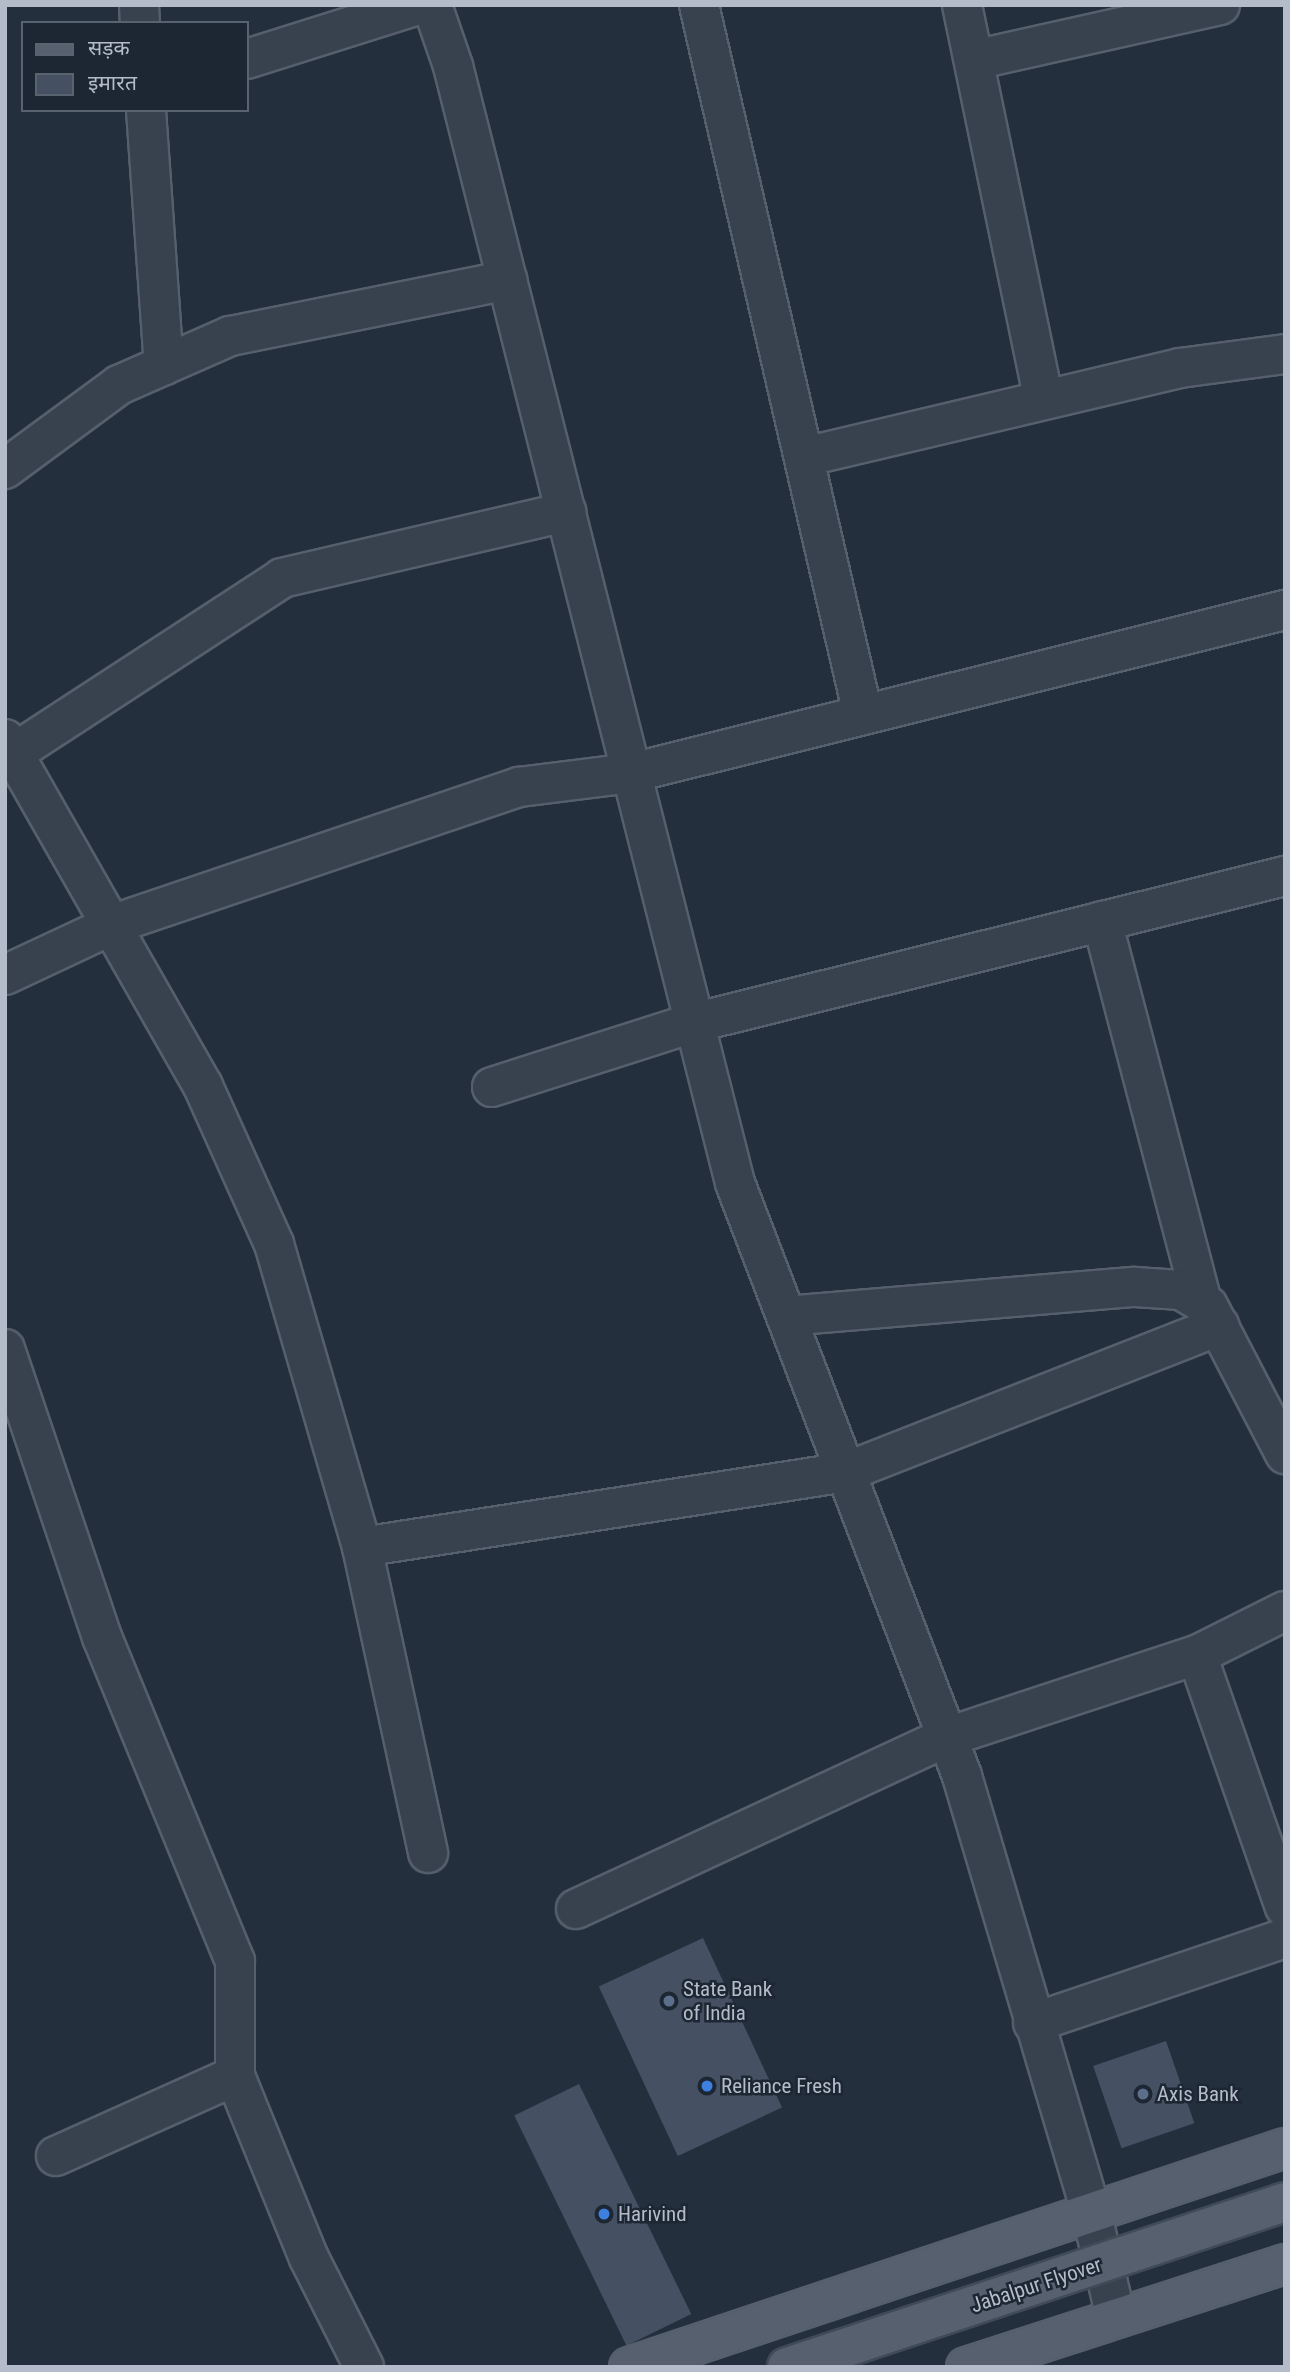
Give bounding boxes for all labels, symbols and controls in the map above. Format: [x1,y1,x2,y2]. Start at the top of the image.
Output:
legend [21,21,248,112]
text: सड़क [88,36,130,60]
text: इमारत [88,71,137,95]
place label: State Bank of India [683,1976,772,2026]
marker: State Bank of India [661,1993,677,2009]
place label: Reliance Fresh [721,2073,842,2099]
marker: Reliance Fresh [699,2078,715,2094]
place label: Axis Bank [1157,2081,1239,2107]
marker: Axis Bank [1135,2086,1151,2102]
place label: Harivind [618,2201,687,2227]
marker: Harivind [596,2206,612,2222]
street label: Jabalpur Flyover [967,2252,1105,2318]

